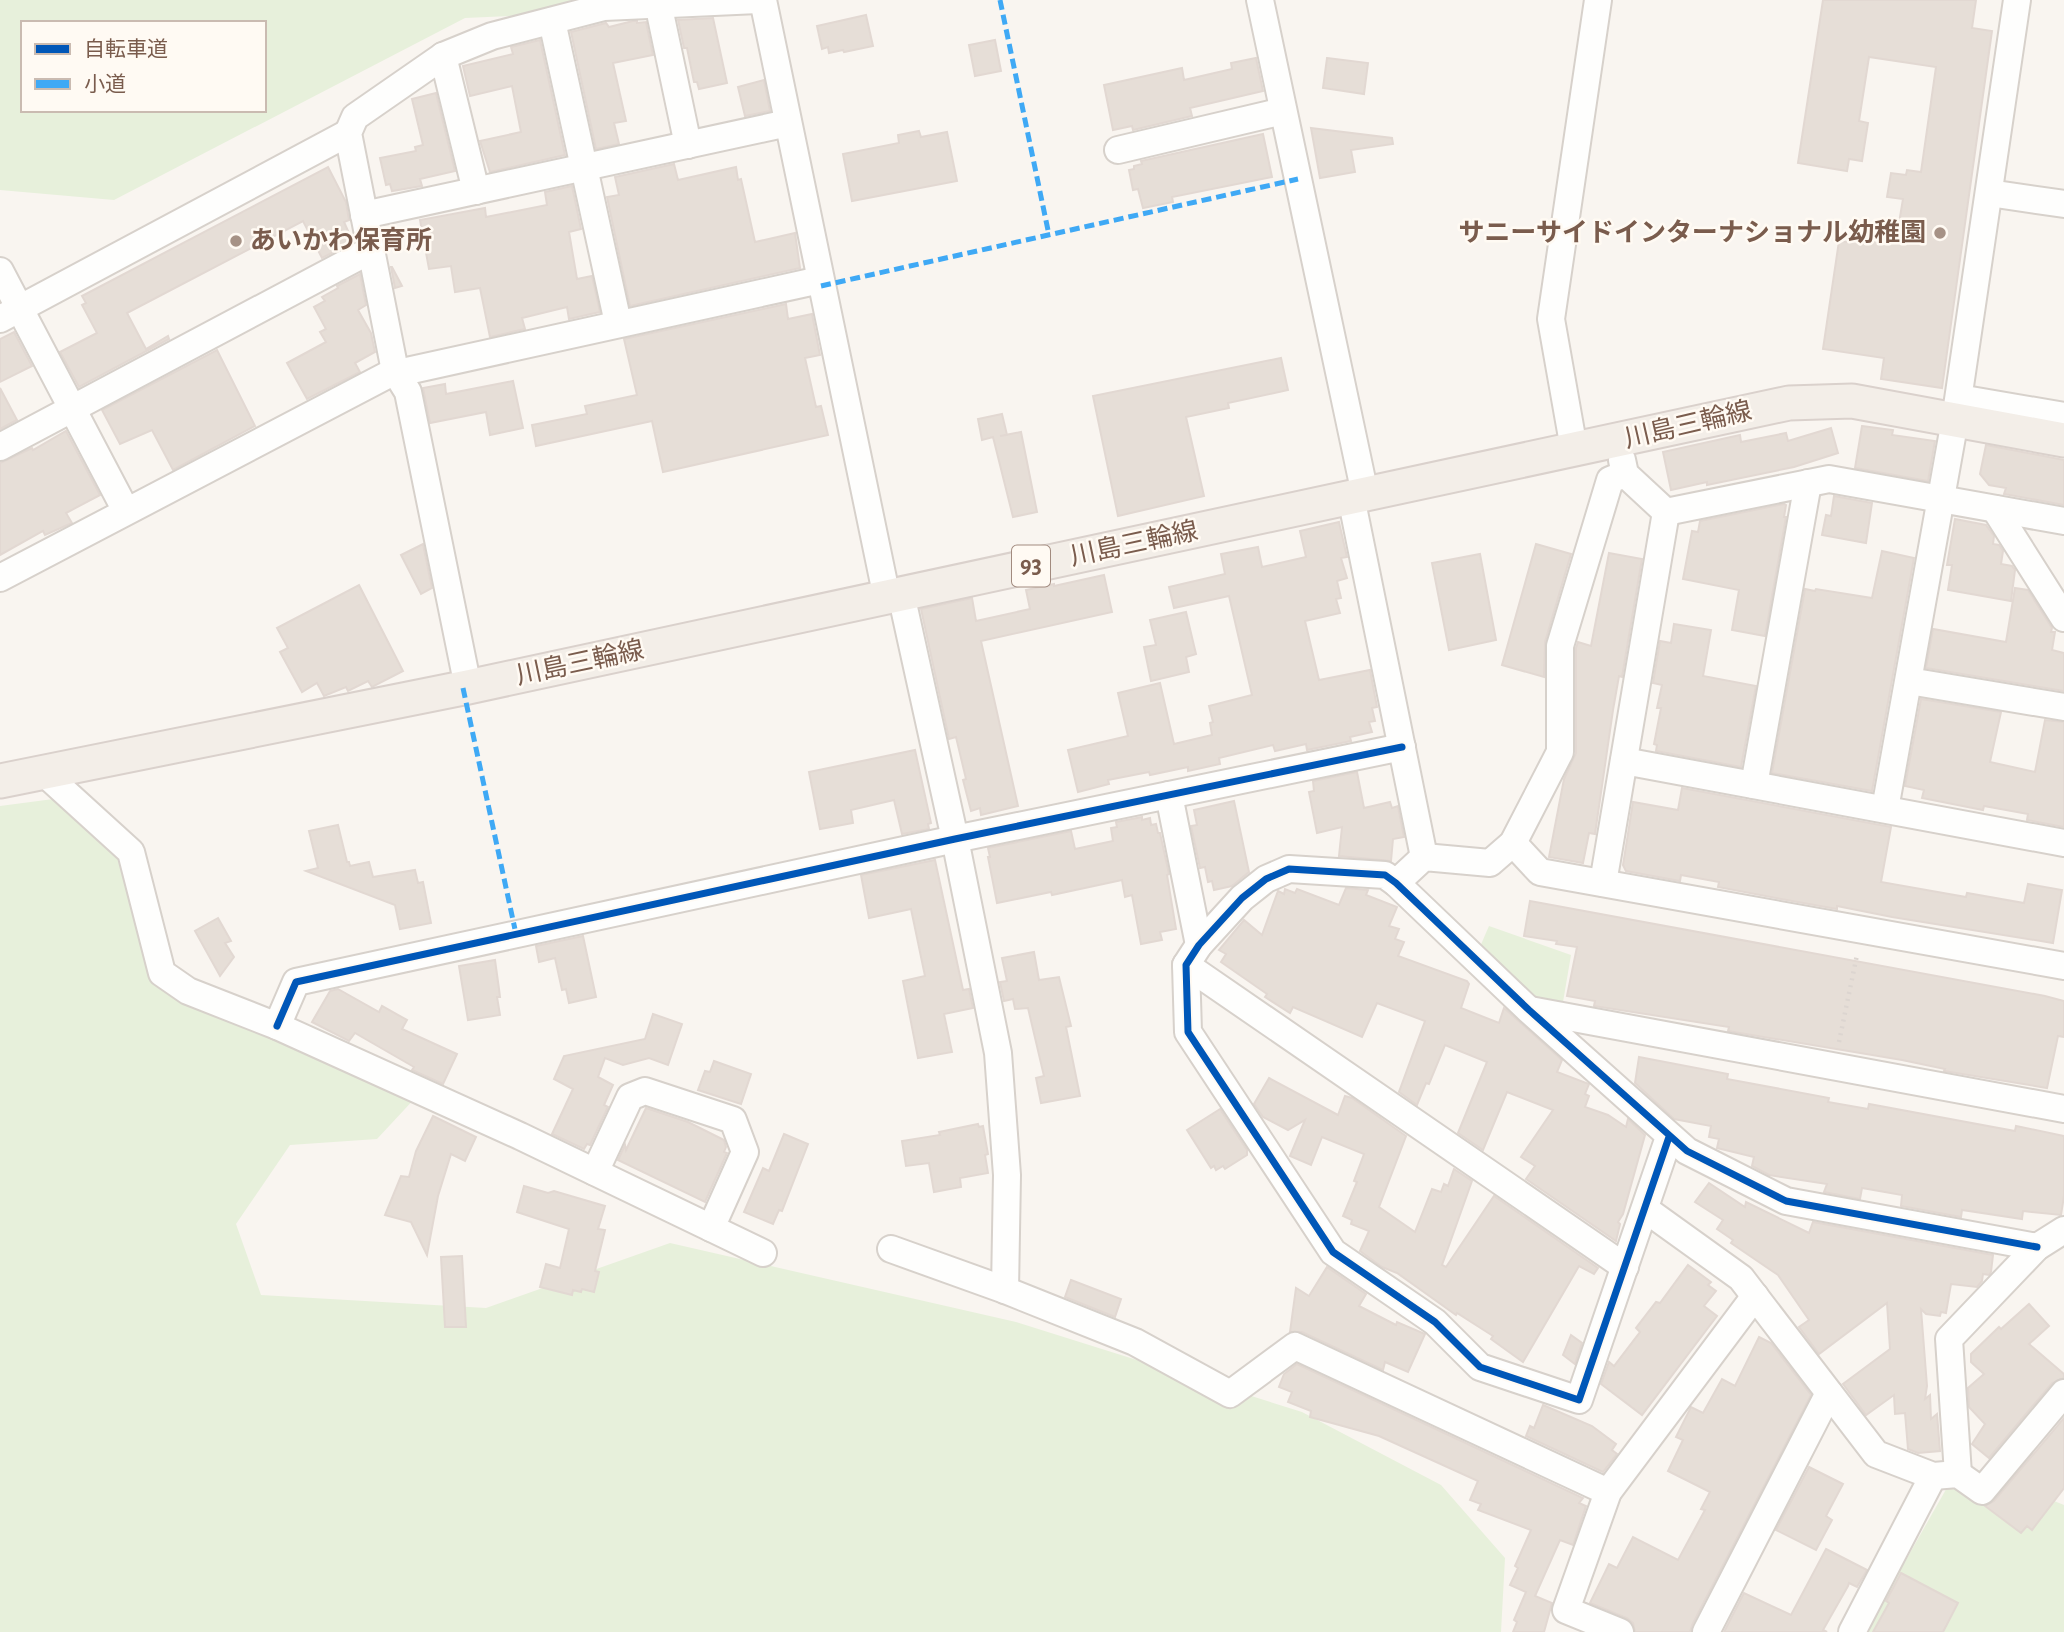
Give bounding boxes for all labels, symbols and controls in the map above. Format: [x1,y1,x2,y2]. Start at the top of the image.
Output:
legend [21,21,266,112]
text: 自転車道 [84,38,168,60]
text: 小道 [84,73,126,95]
place label: サニーサイドインターナショナル幼稚園 [1459,218,1926,246]
marker: サニーサイドインターナショナル幼稚園 [1932,225,1948,241]
place label: あいかわ保育所 [250,226,432,254]
marker: あいかわ保育所 [228,233,244,249]
street label: 川島三輪線 [1621,396,1754,452]
street label: 川島三輪線 [1067,516,1200,570]
road number: 93 [1012,546,1050,586]
street label: 川島三輪線 [513,635,646,689]

